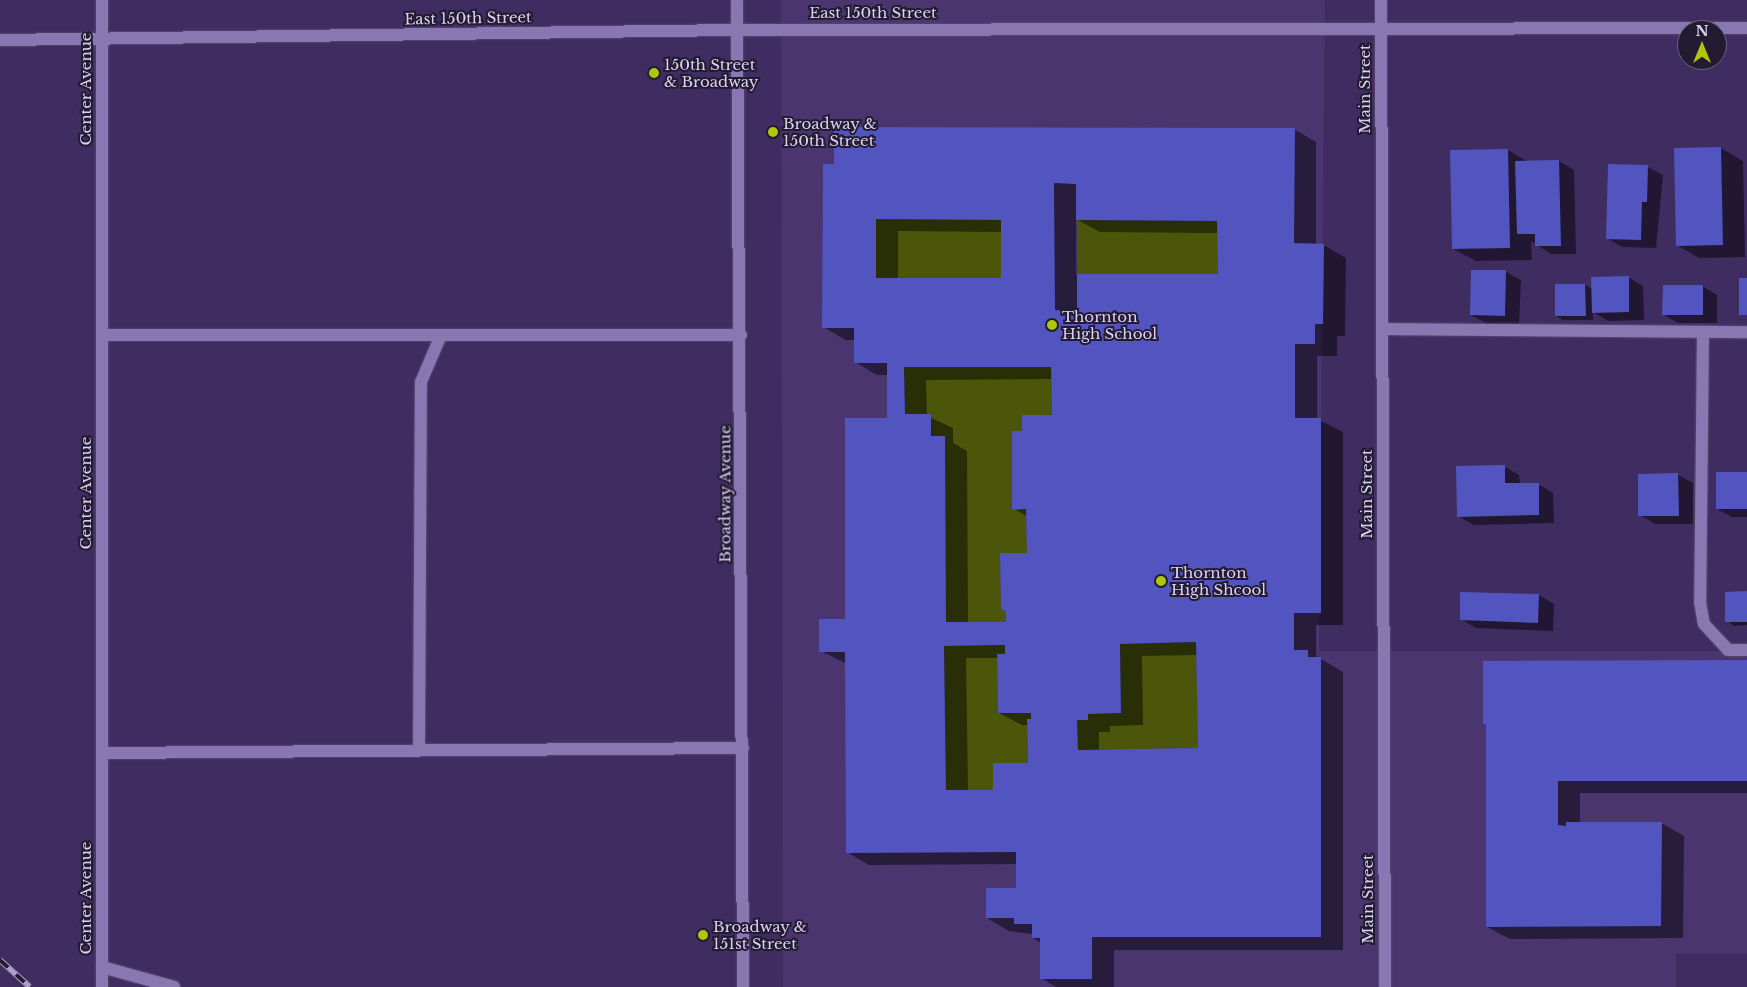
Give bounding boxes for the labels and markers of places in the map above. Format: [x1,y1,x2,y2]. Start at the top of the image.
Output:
place label: 150th Street & Broadway [664,55,758,90]
marker: 150th Street & Broadway [648,67,660,79]
place label: Broadway & 150th Street [783,114,877,149]
marker: Broadway & 150th Street [767,126,779,138]
place label: Thornton High School [1062,307,1157,342]
marker: Thornton High School [1046,319,1058,331]
place label: Thornton High Shcool [1171,563,1266,598]
marker: Thornton High Shcool [1155,575,1167,587]
place label: Broadway & 151st Street [713,917,807,952]
marker: Broadway & 151st Street [697,929,709,941]

